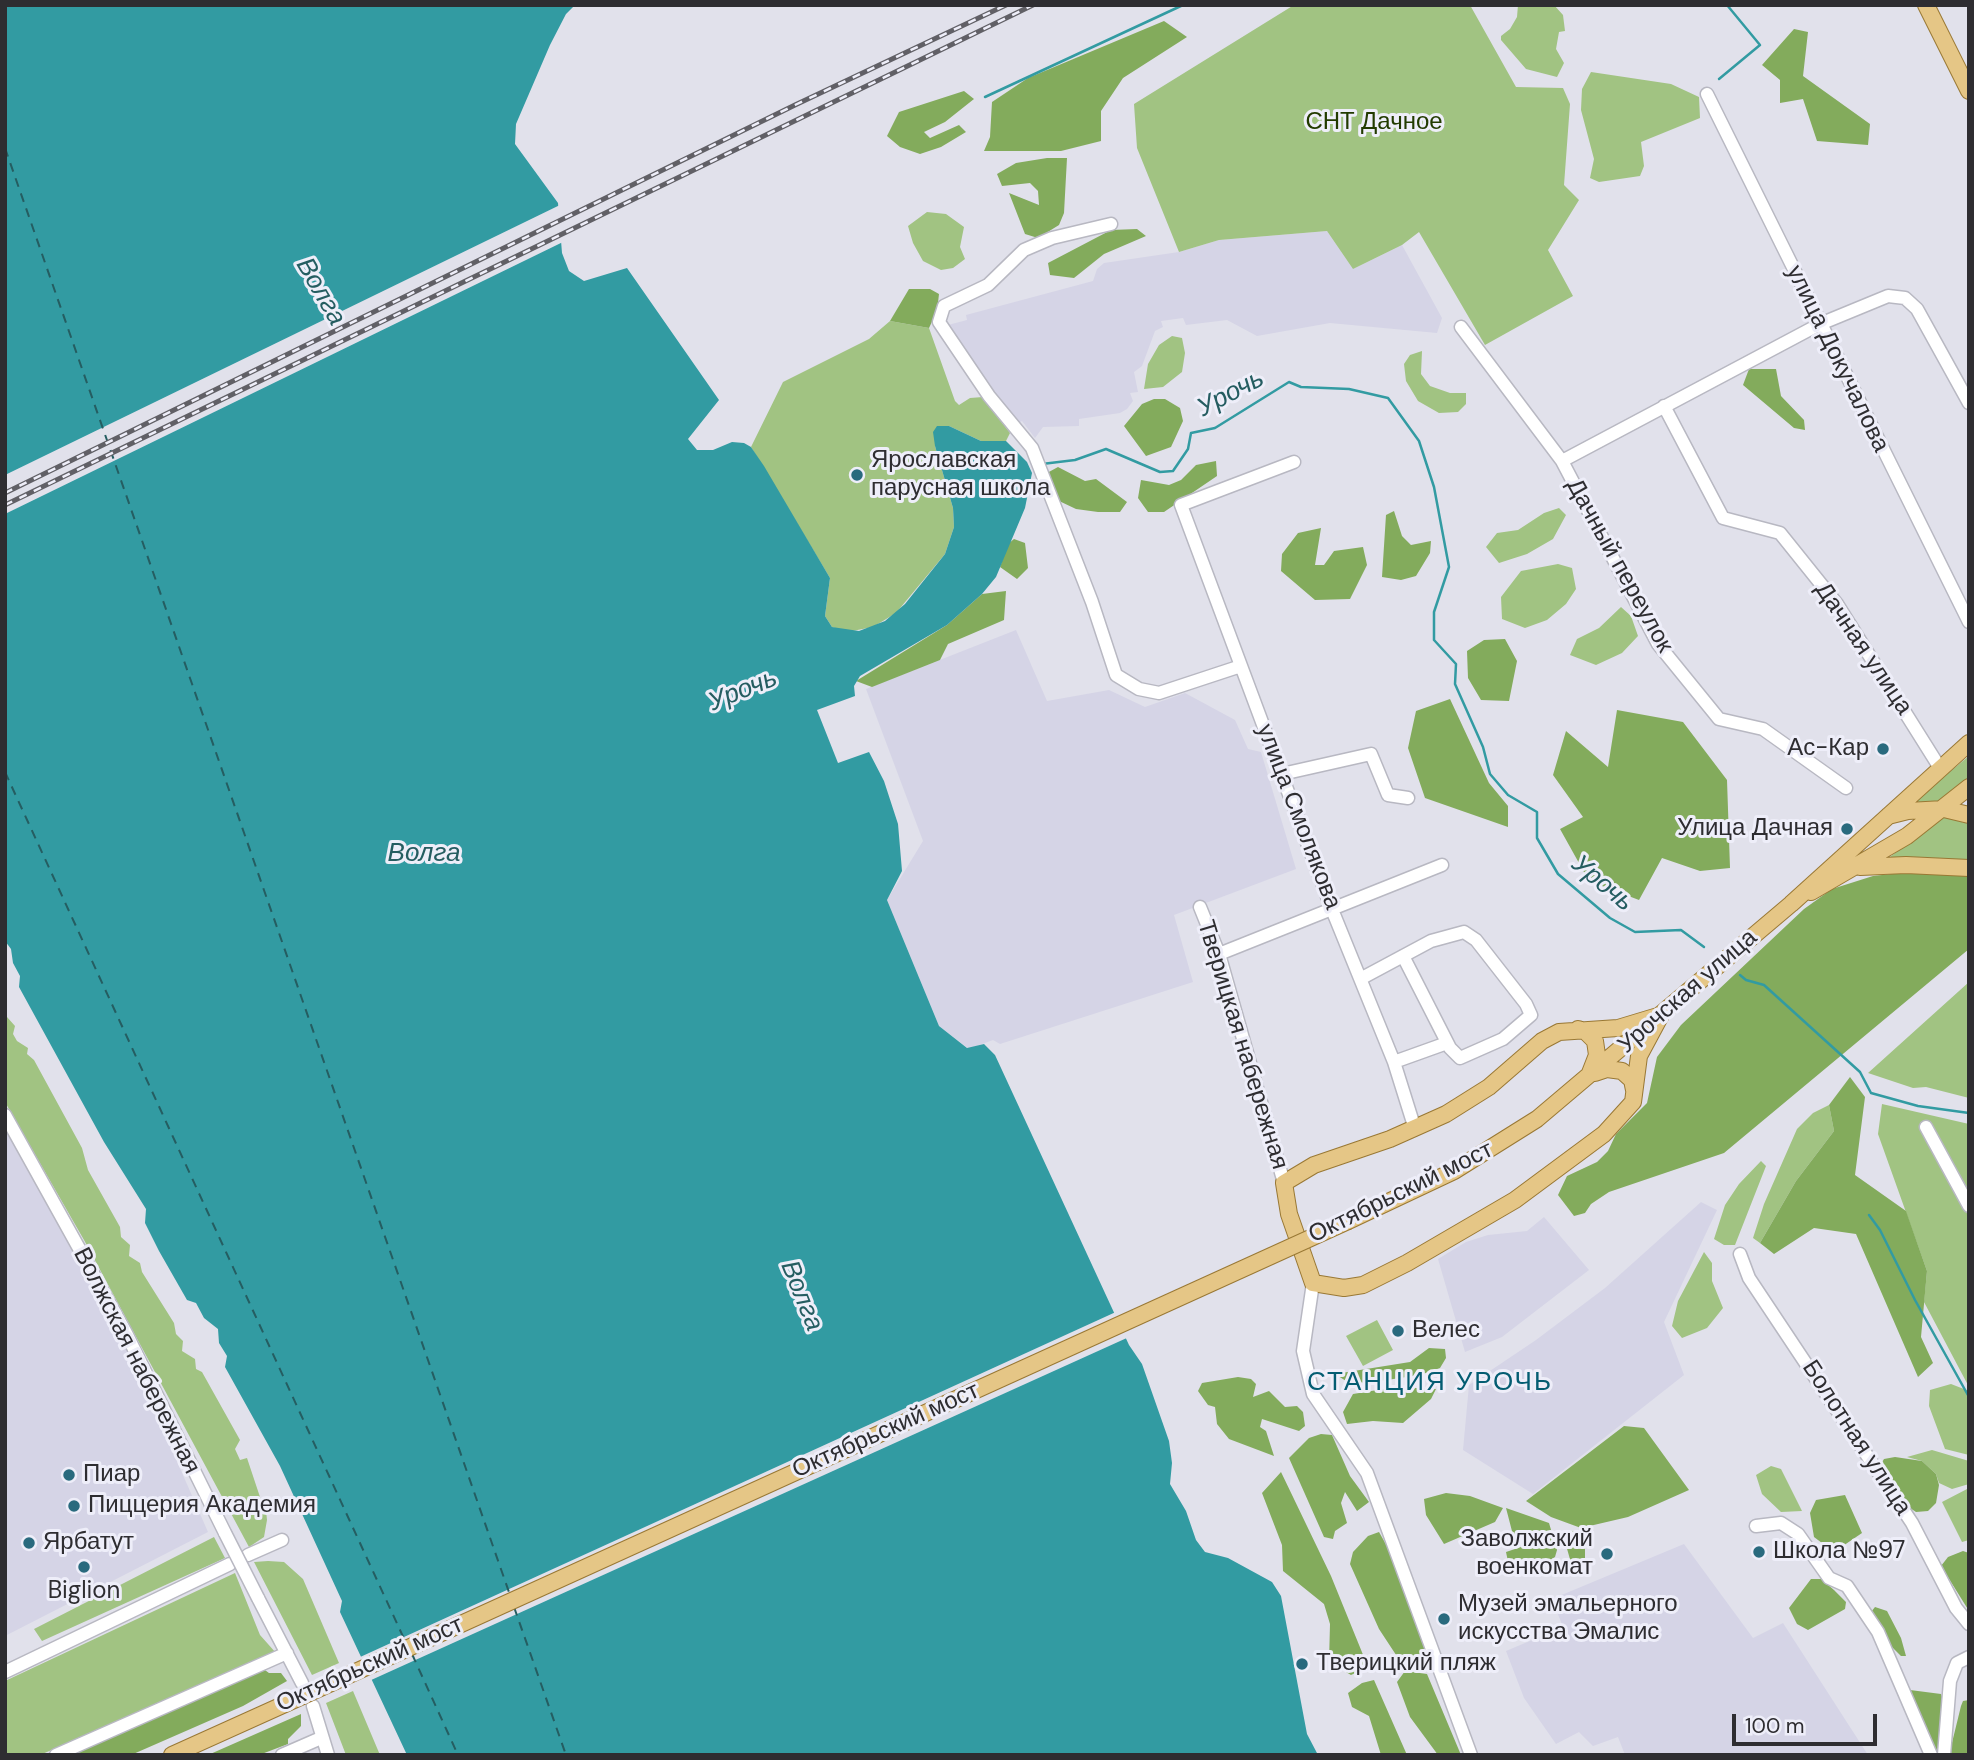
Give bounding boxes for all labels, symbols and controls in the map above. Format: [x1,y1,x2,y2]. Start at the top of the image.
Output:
park label: СНТ Дачное [1305,109,1443,137]
water label: Волга [288,253,352,331]
street label: улица Докучалова [1779,261,1895,457]
water label: Урочь [1192,364,1270,424]
place label: Ярославская парусная школа [871,447,1050,503]
marker: Ярославская парусная школа [849,467,865,483]
street label: Дачный переулок [1559,474,1679,658]
street label: Дачная улица [1808,577,1918,721]
water label: Урочь [704,663,782,719]
street label: улица Смолякова [1249,720,1347,914]
place label: Ас-Кар [1787,735,1869,763]
marker: Ас-Кар [1875,741,1891,757]
place label: Улица Дачная [1677,815,1833,843]
marker: Улица Дачная [1839,821,1855,837]
water label: Волга [388,838,460,870]
water label: Урочь [1565,849,1639,919]
street label: Тверицкая набережная [1190,917,1294,1173]
street label: Урочская улица [1613,924,1763,1060]
street label: Октябрьский мост [1304,1136,1498,1250]
street label: Волжская набережная [66,1243,206,1479]
water label: Волга [773,1256,829,1336]
place label: Велес [1412,1317,1480,1345]
marker: Велес [1390,1323,1406,1339]
street label: Болотная улица [1795,1355,1917,1521]
district label: СТАНЦИЯ УРОЧЬ [1309,1367,1551,1399]
street label: Октябрьский мост [788,1377,984,1485]
place label: Пиар [83,1461,140,1489]
marker: Пиар [61,1467,77,1483]
place label: Пиццерия Академия [88,1492,316,1520]
marker: Пиццерия Академия [66,1498,82,1514]
place label: Заволжский военкомат [1460,1526,1593,1582]
place label: Ярбатут [43,1529,134,1557]
marker: Ярбатут [21,1535,37,1551]
place label: Школа №97 [1773,1538,1905,1566]
marker: Школа №97 [1751,1544,1767,1560]
marker: Заволжский военкомат [1599,1546,1615,1562]
marker: Biglion [76,1559,92,1575]
place label: Biglion [48,1578,120,1606]
place label: Музей эмальерного искусства Эмалис [1458,1591,1678,1647]
street label: Октябрьский мост [272,1611,468,1719]
marker: Музей эмальерного искусства Эмалис [1436,1611,1452,1627]
place label: Тверицкий пляж [1316,1650,1496,1678]
marker: Тверицкий пляж [1294,1656,1310,1672]
scale bar [1736,1700,1881,1744]
text: 100 m [1745,1712,1805,1740]

